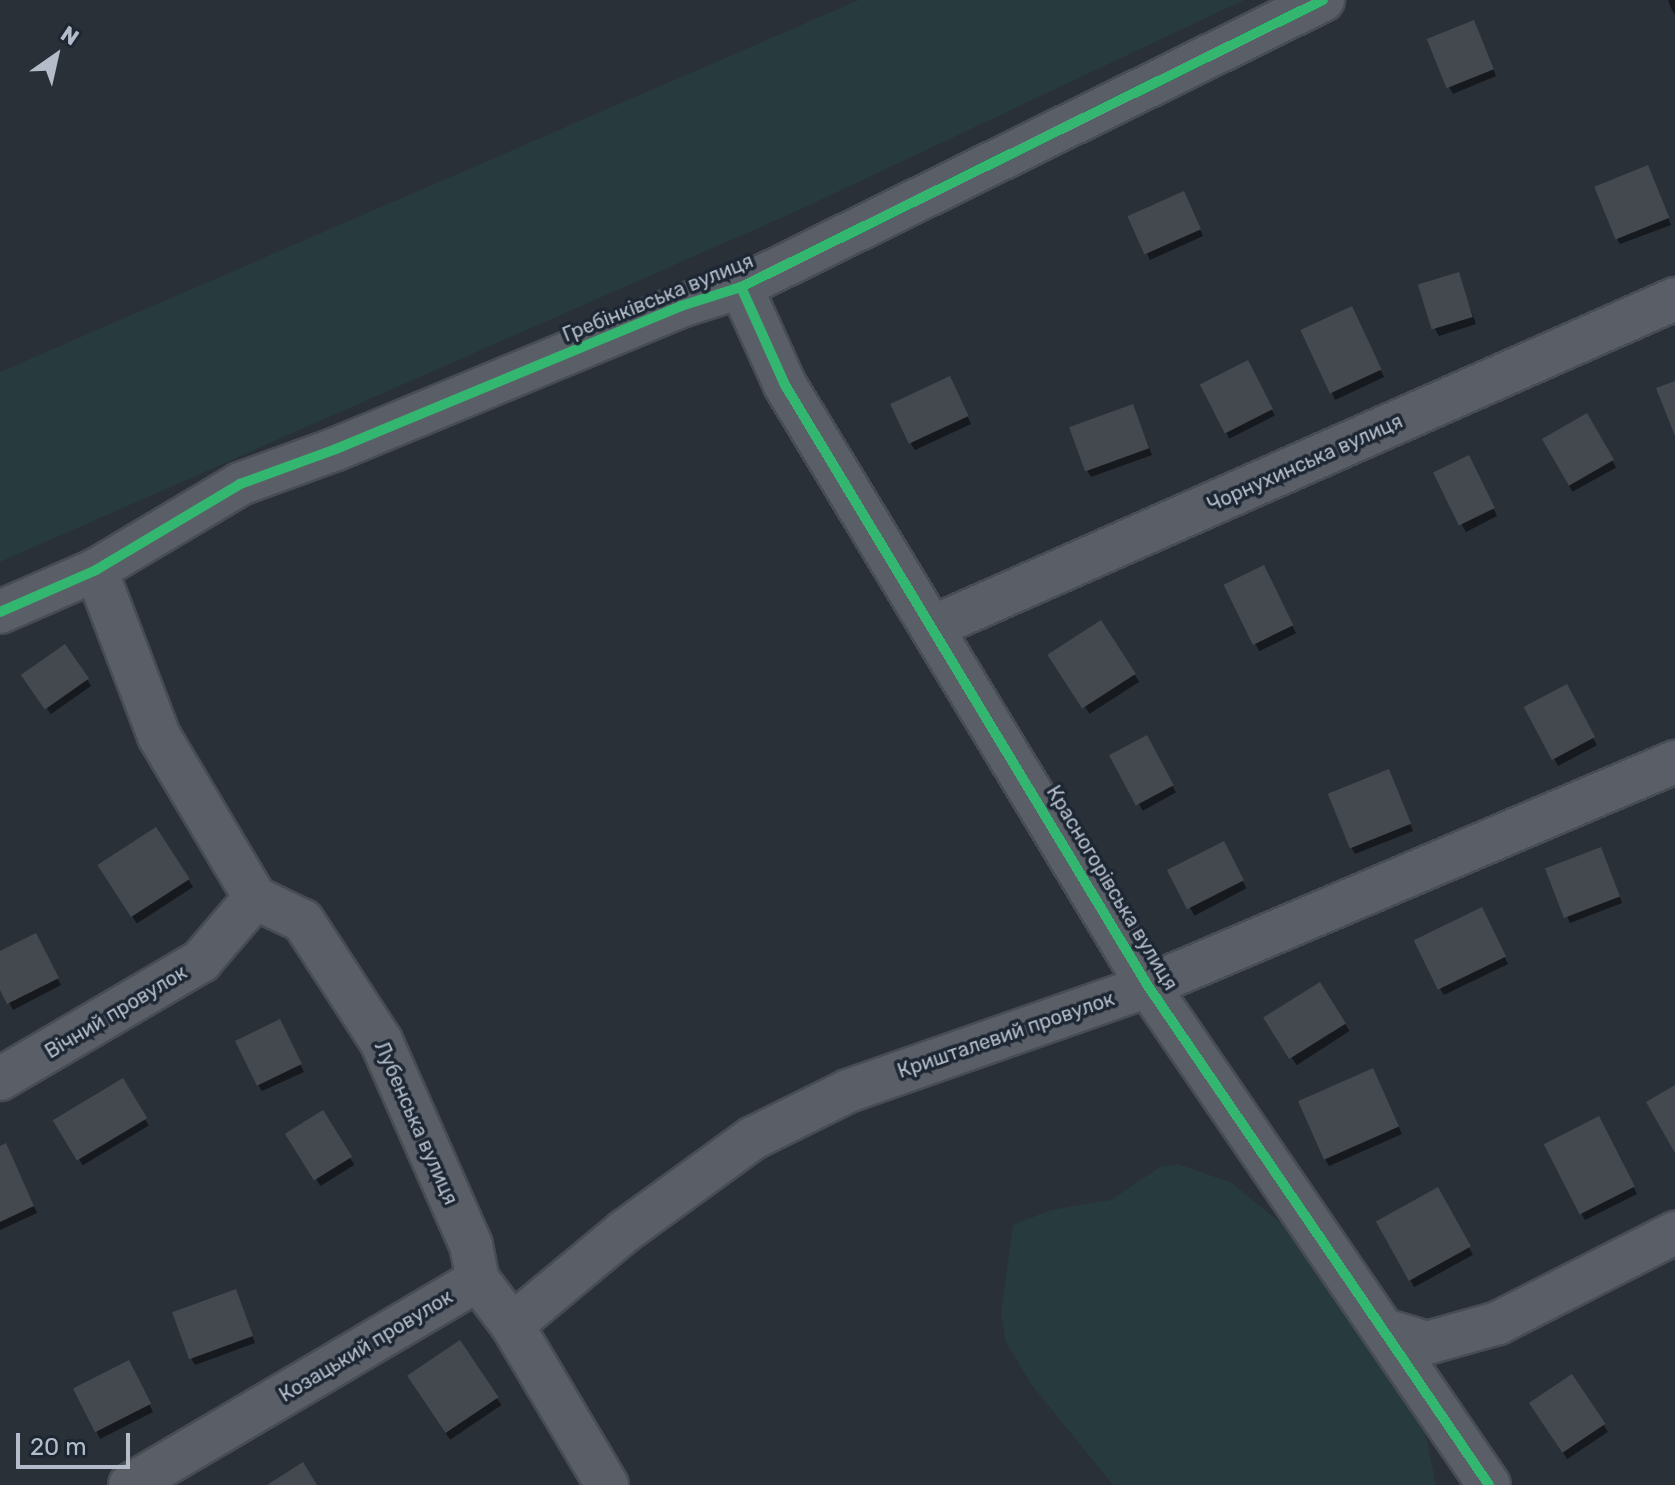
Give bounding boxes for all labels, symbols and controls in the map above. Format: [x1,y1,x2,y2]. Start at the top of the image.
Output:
north arrow [16,16,96,96]
text: N [56,20,84,51]
street label: Гребінківська вулиця [559,249,757,347]
street label: Чорнухинська вулиця [1204,409,1406,517]
street label: Красногорівська вулиця [1041,781,1183,995]
street label: Вічний провулок [41,960,191,1064]
street label: Кришталевий провулок [894,987,1118,1083]
street label: Лубенська вулиця [369,1038,463,1208]
street label: Козацький провулок [275,1285,457,1407]
scale bar [20,1417,134,1467]
text: 20 m [30,1433,87,1461]

